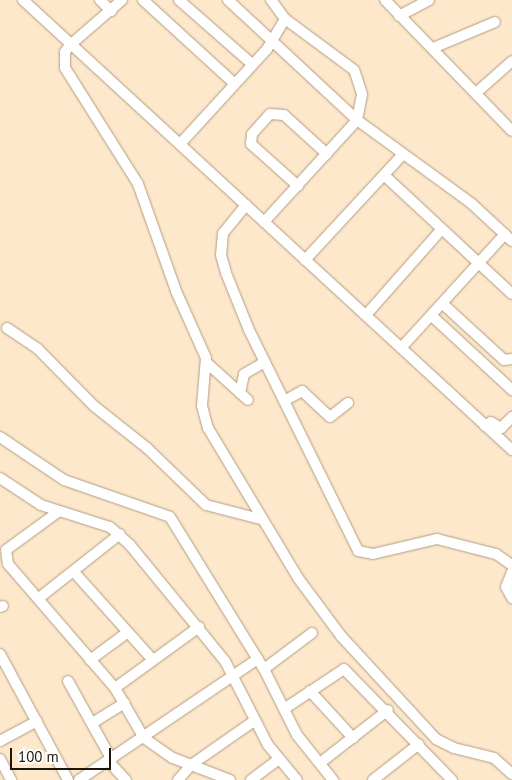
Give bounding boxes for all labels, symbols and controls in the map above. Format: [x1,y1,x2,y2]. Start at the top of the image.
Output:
scale bar [12,738,114,770]
text: 100 m [18,747,59,766]

